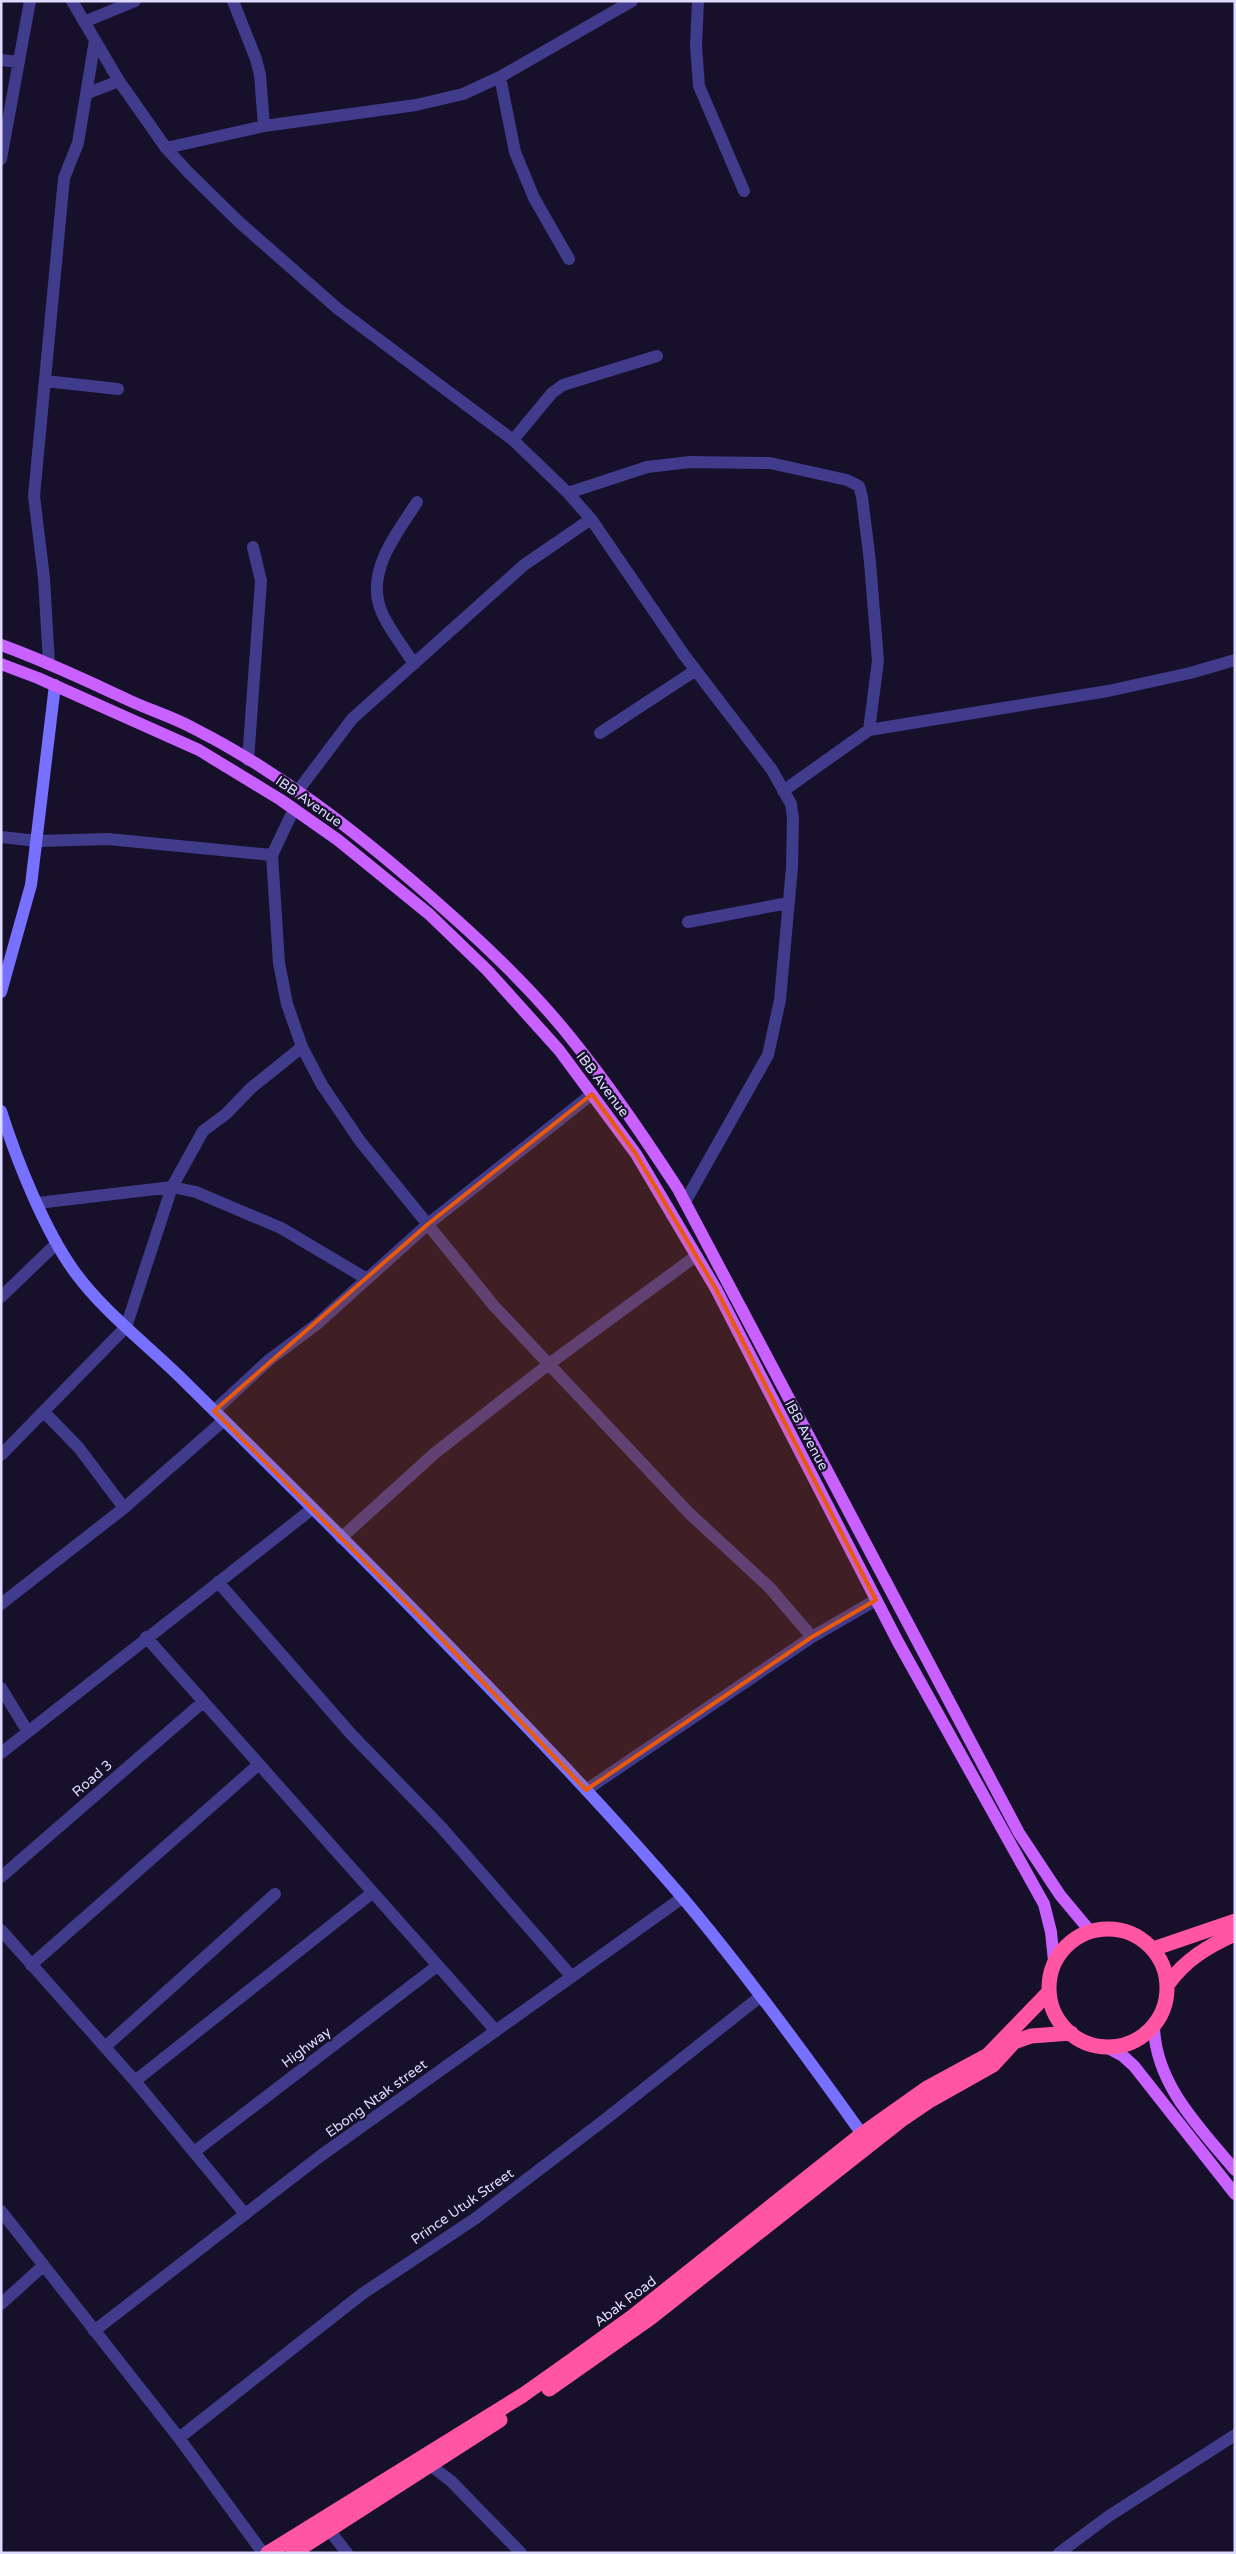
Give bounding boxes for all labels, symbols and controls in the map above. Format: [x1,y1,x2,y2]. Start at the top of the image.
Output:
street label: IBB Avenue [272,772,345,831]
street label: IBB Avenue [573,1048,633,1120]
street label: IBB Avenue [781,1397,832,1473]
street label: Road 3 [69,1756,116,1800]
street label: Highway [278,2023,335,2071]
street label: Ebong Ntak street [322,2056,431,2141]
street label: Prince Utuk Street [408,2164,517,2248]
street label: Abak Road [591,2272,660,2330]

